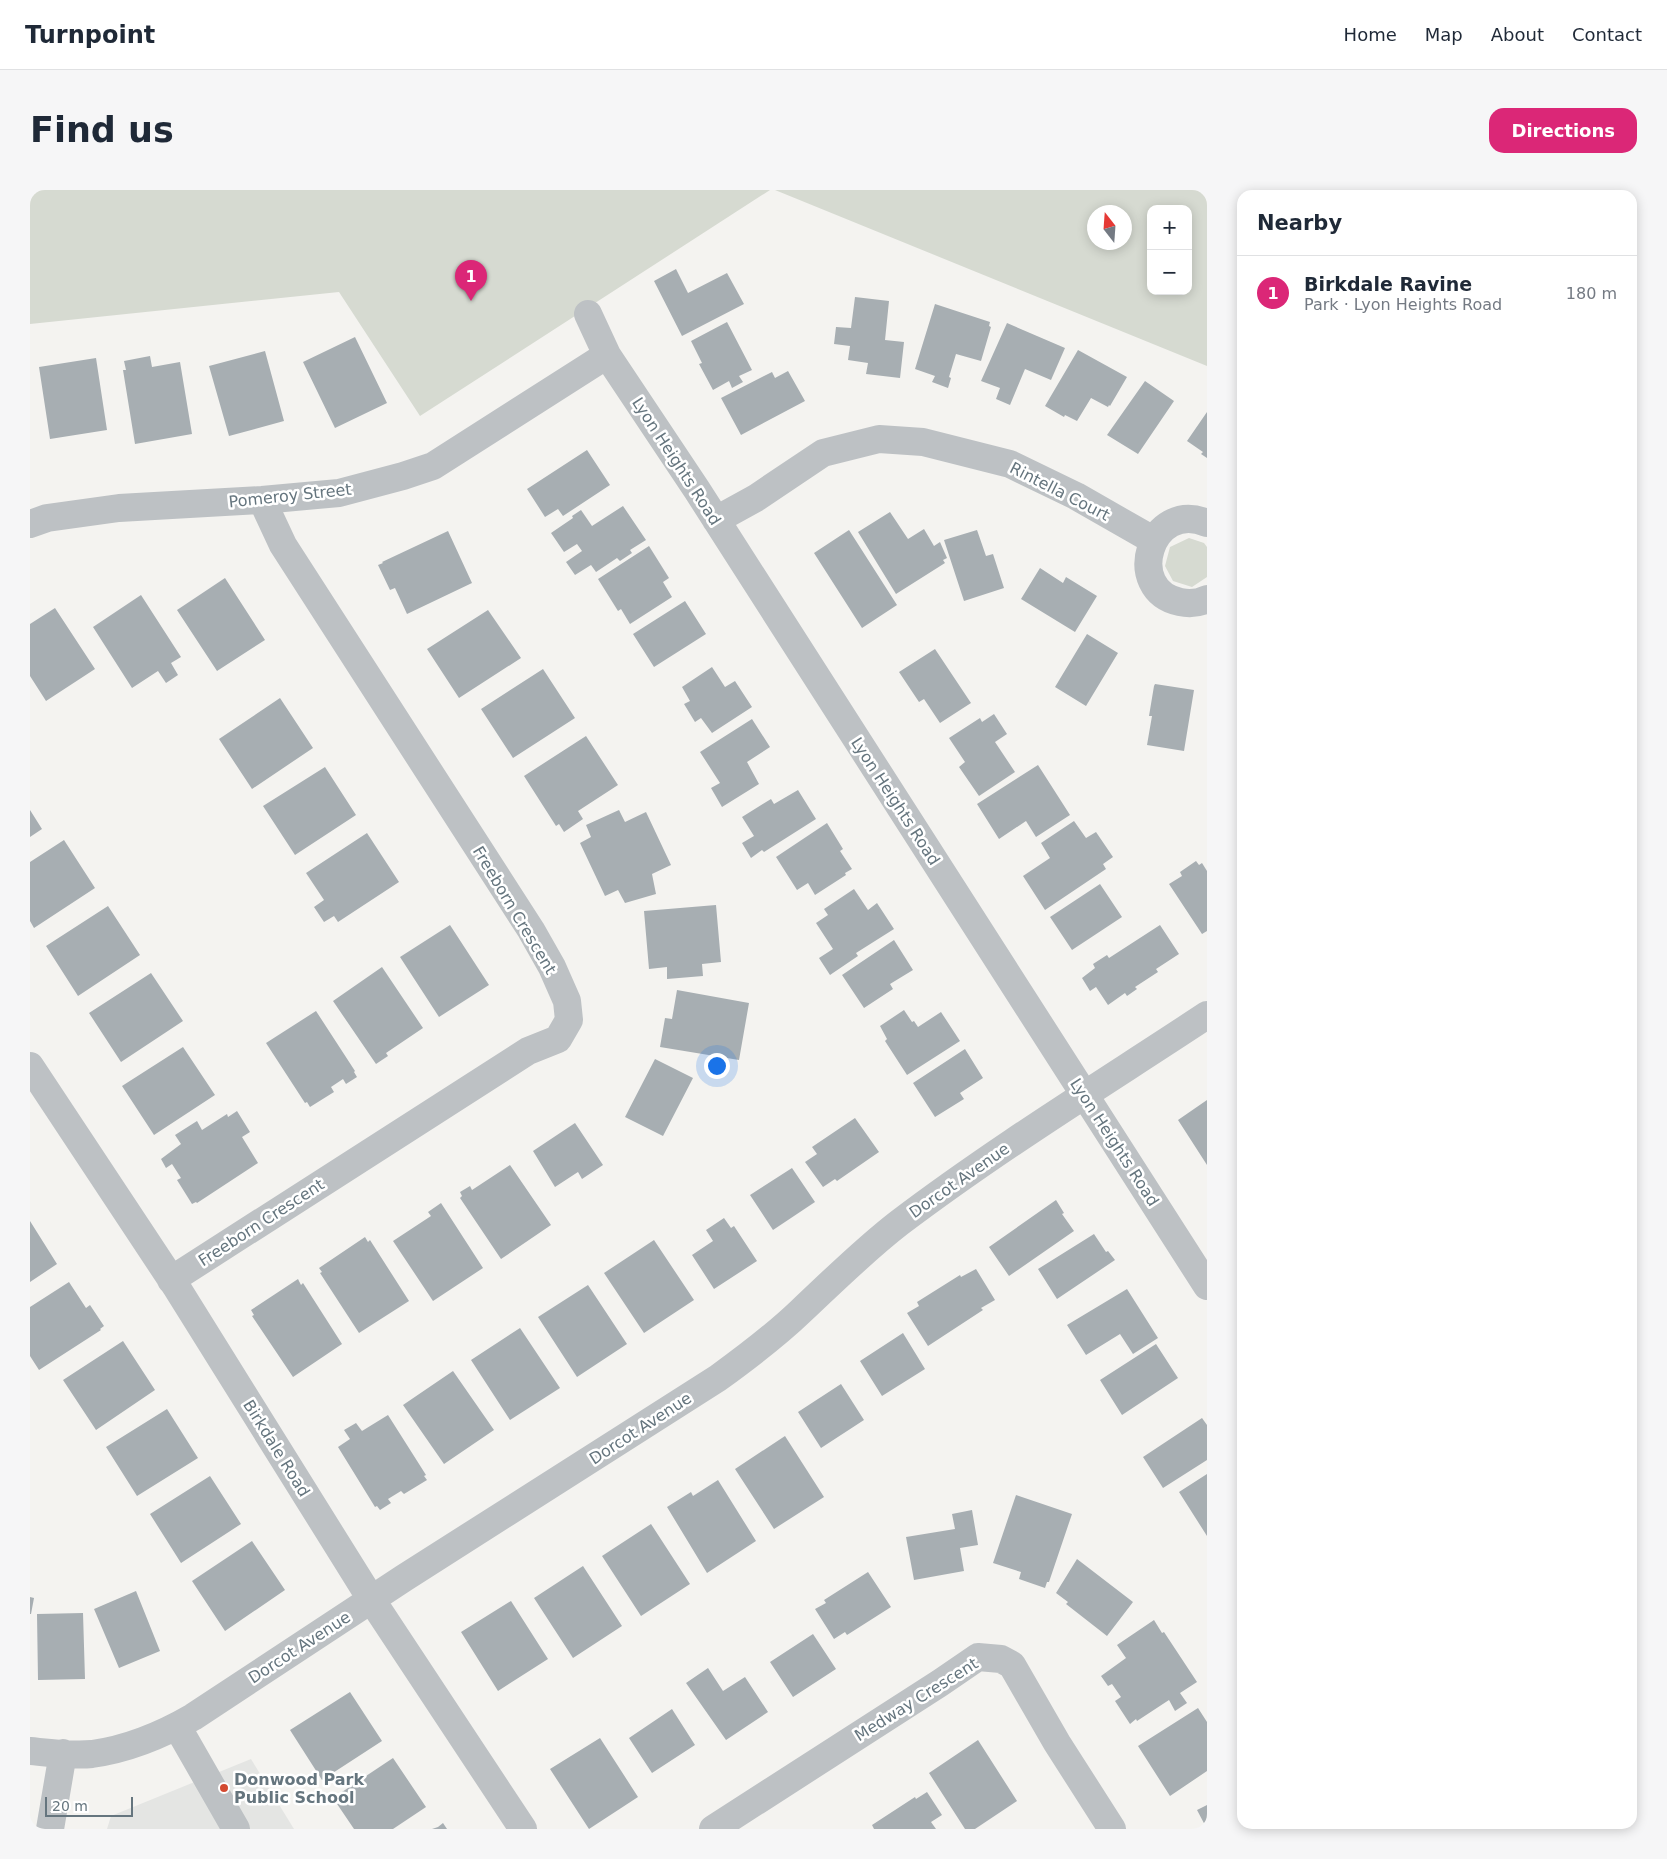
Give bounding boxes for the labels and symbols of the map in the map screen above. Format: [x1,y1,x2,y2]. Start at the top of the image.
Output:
north arrow [1087,205,1132,250]
pin: 1 [455,260,487,301]
street label: Lyon Heights Road [628,394,725,529]
street label: Rintella Court [1007,458,1113,525]
street label: Pomeroy Street [228,480,352,511]
street label: Lyon Heights Road [847,734,944,869]
street label: Freeborn Crescent [469,843,560,978]
your location [704,1053,730,1079]
street label: Lyon Heights Road [1066,1075,1163,1210]
street label: Dorcot Avenue [906,1139,1013,1222]
street label: Freeborn Crescent [195,1175,328,1270]
street label: Dorcot Avenue [586,1388,695,1468]
street label: Birkdale Road [239,1396,314,1500]
street label: Dorcot Avenue [245,1607,354,1687]
street label: Medway Crescent [851,1654,981,1745]
place label: Donwood Park Public School [234,1770,364,1807]
marker: Donwood Park Public School [218,1782,230,1794]
scale bar [45,1794,132,1817]

